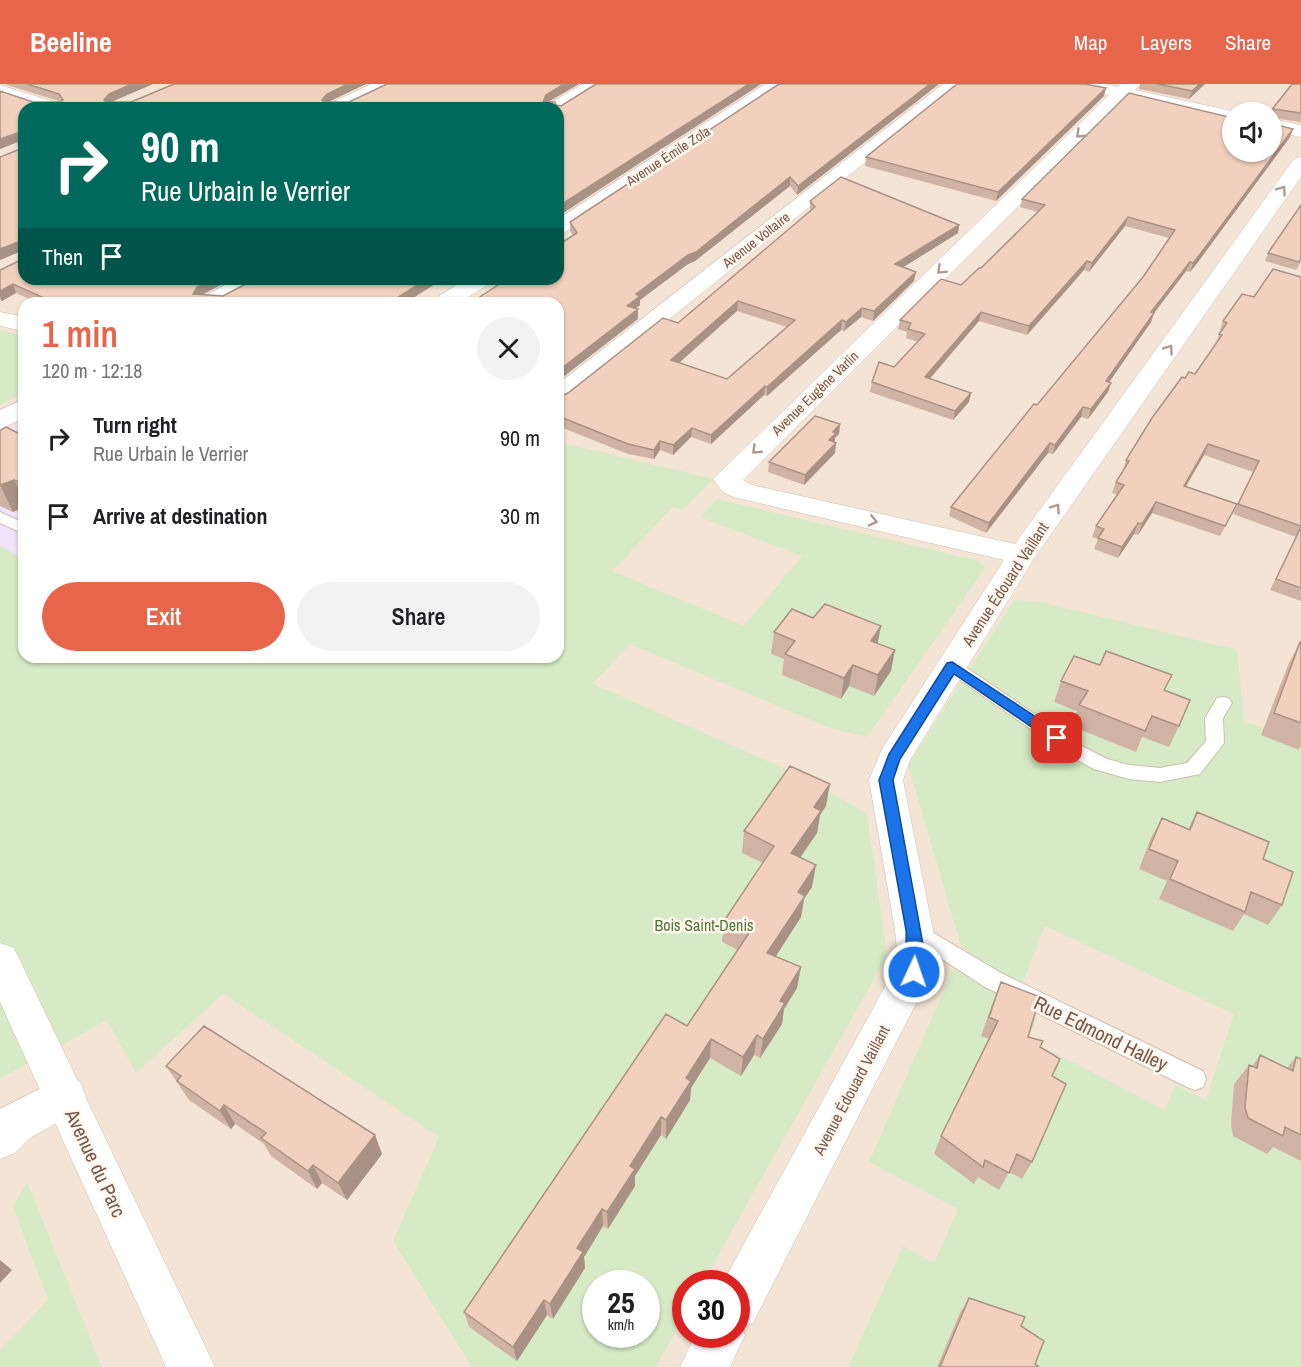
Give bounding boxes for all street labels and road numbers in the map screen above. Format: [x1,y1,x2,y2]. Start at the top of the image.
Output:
street label: Avenue Émile Zola [622,122,714,190]
street label: Avenue Voltaire [718,208,793,273]
street label: Avenue Eugène Varlin [767,347,862,440]
street label: Avenue Édouard Vaillant [956,517,1054,651]
street label: Rue Edmond Halley [1030,989,1173,1077]
street label: Avenue Édouard Vaillant [807,1021,895,1160]
street label: Avenue du Parc [59,1104,133,1221]

